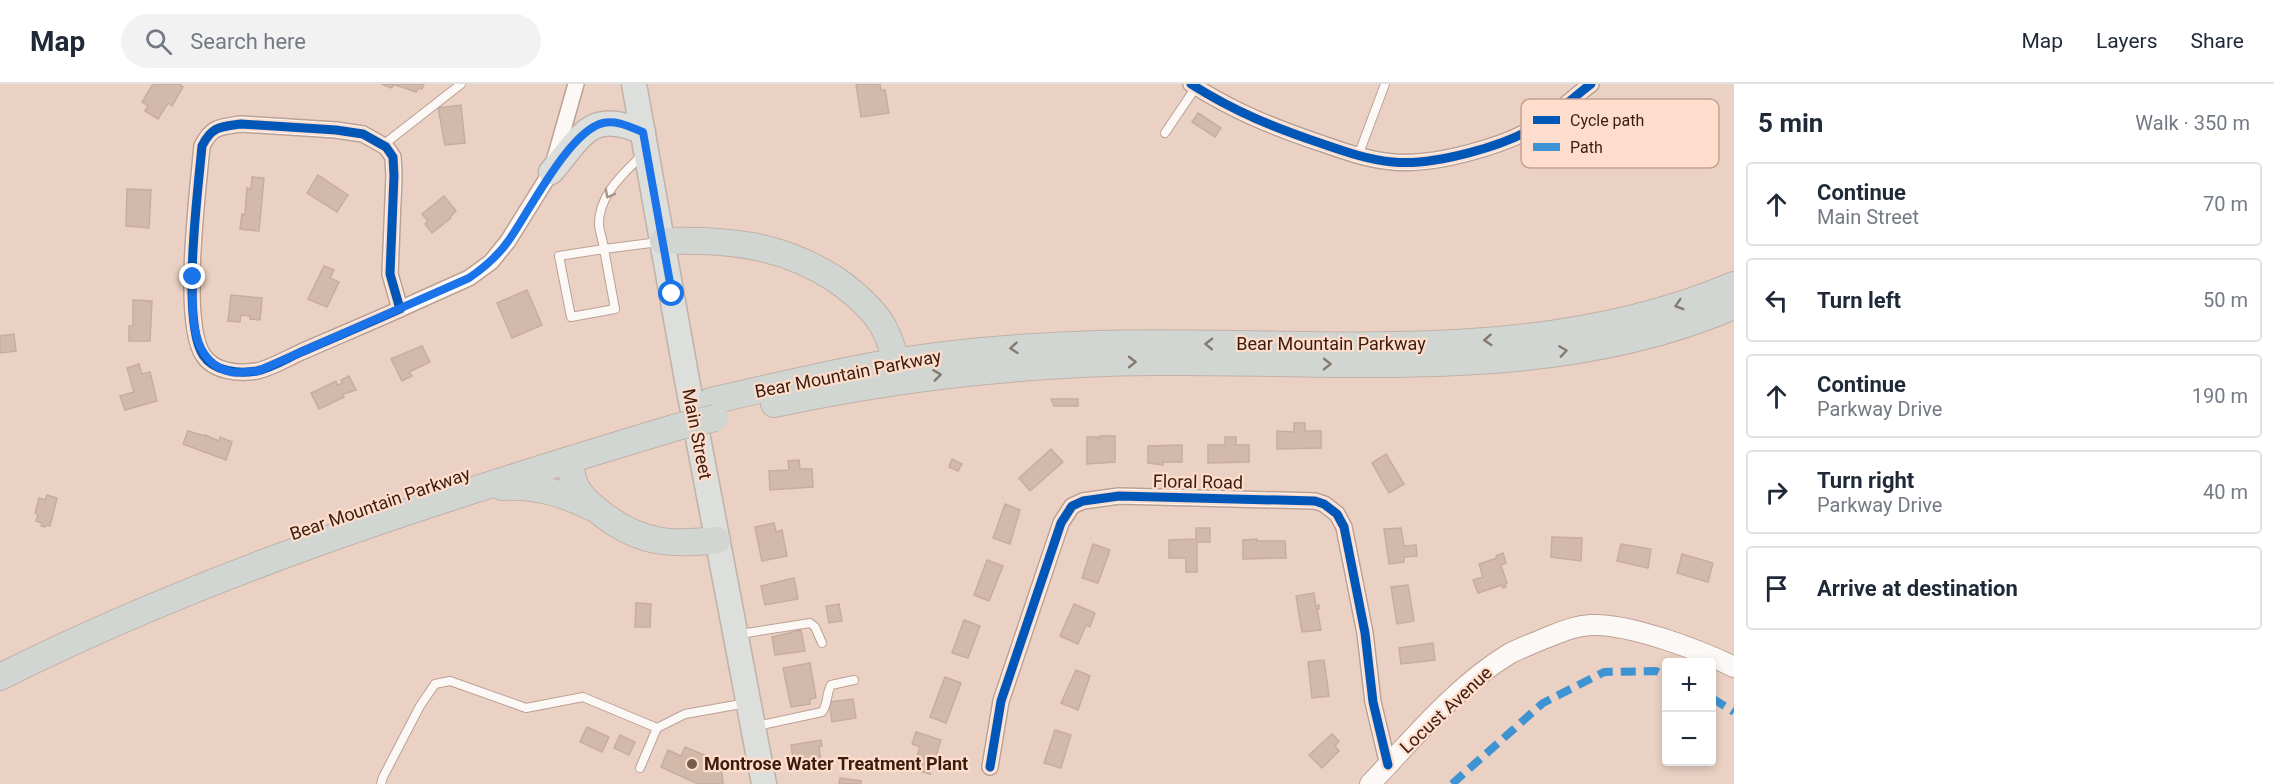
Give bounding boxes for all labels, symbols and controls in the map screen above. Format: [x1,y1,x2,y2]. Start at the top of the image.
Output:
search box [121,14,541,68]
text: Map [30,25,85,58]
icon: search [142,25,175,58]
text: Search here [190,29,306,54]
text: Map [2021,29,2063,53]
text: Layers [2096,29,2157,53]
text: Share [2190,29,2244,53]
legend [1521,99,1719,168]
text: 5 min [1758,108,1823,138]
text: Cycle path [1570,111,1644,130]
text: Walk · 350 m [2135,111,2250,135]
text: Path [1570,138,1603,157]
text: Continue [1817,180,1906,205]
one-way arrow [605,188,616,198]
icon: ahead [1760,188,1793,221]
text: 70 m [2203,192,2248,216]
text: Main Street [1817,205,1919,229]
route end [179,263,205,289]
route start [658,280,684,306]
icon: left [1760,284,1793,317]
text: Turn left [1817,288,1901,313]
text: 50 m [2203,288,2248,312]
one-way arrow [1674,298,1685,310]
street label: Bear Mountain Parkway [1236,333,1426,354]
one-way arrow [1483,334,1492,347]
one-way arrow [1205,338,1214,350]
one-way arrow [1010,341,1019,354]
street label: Bear Mountain Parkway [753,345,943,402]
one-way arrow [1558,346,1568,358]
one-way arrow [1127,356,1136,368]
one-way arrow [1322,358,1331,370]
one-way arrow [933,370,942,382]
text: Continue [1817,372,1906,397]
icon: ahead [1760,380,1793,413]
text: 190 m [2192,384,2248,408]
street label: Main Street [678,387,717,481]
text: Parkway Drive [1817,397,1942,421]
street label: Bear Mountain Parkway [287,463,473,544]
text: Turn right [1817,468,1914,493]
street label: Floral Road [1153,470,1243,493]
icon: right [1760,476,1793,509]
text: 40 m [2203,480,2248,504]
text: Parkway Drive [1817,493,1942,517]
icon: arrive [1760,572,1793,605]
text: Arrive at destination [1817,576,2018,601]
map controls [1662,658,1716,766]
button: + [1662,658,1716,712]
street label: Locust Avenue [1395,662,1496,757]
button: − [1662,712,1716,766]
place label: Montrose Water Treatment Plant [704,753,968,774]
marker: Montrose Water Treatment Plant [685,757,699,771]

